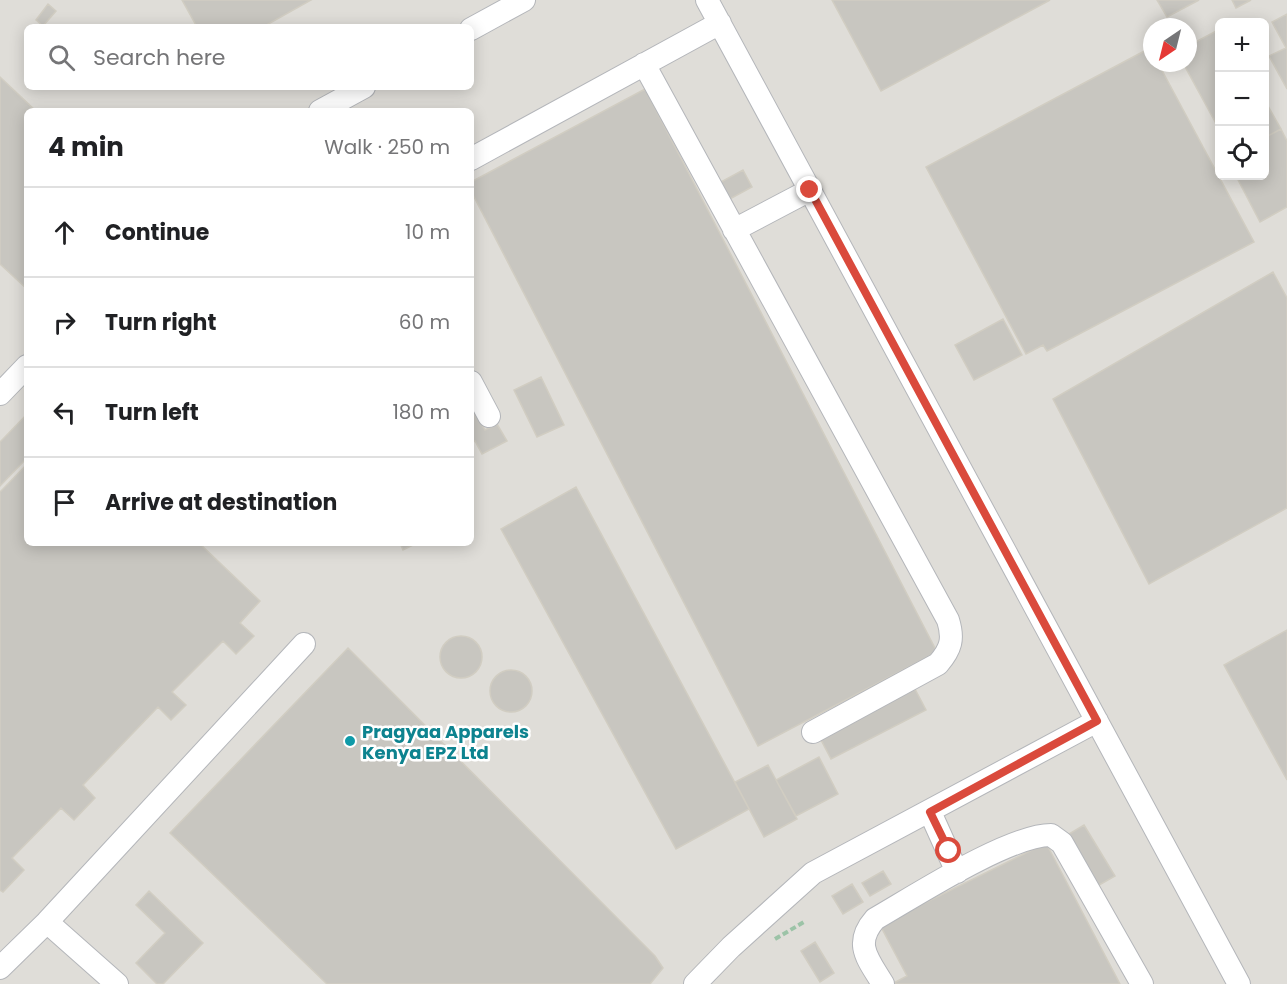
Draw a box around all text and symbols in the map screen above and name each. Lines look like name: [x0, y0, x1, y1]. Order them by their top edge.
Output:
north arrow: [1143, 18, 1197, 72]
map controls: [1215, 18, 1269, 180]
button: +: [1215, 18, 1269, 72]
search box: [24, 24, 474, 90]
icon: search: [45, 41, 78, 74]
text: Search here: [93, 42, 226, 73]
button: −: [1215, 72, 1269, 126]
button: locate: [1215, 126, 1269, 180]
text: 4 min: [48, 129, 124, 165]
text: Walk · 250 m: [324, 133, 450, 161]
route end: [796, 176, 822, 202]
icon: ahead: [48, 216, 81, 249]
text: Continue: [105, 217, 209, 248]
text: 10 m: [405, 218, 450, 246]
icon: right: [48, 306, 81, 339]
text: Turn right: [105, 307, 216, 338]
text: 60 m: [399, 308, 450, 336]
icon: left: [48, 396, 81, 429]
text: Turn left: [105, 397, 199, 428]
text: 180 m: [392, 398, 450, 426]
icon: arrive: [48, 486, 81, 519]
text: Arrive at destination: [105, 487, 337, 518]
place label: Pragyaa Apparels Kenya EPZ Ltd: [362, 719, 529, 765]
marker: Pragyaa Apparels Kenya EPZ Ltd: [343, 734, 357, 748]
route start: [935, 837, 961, 863]

